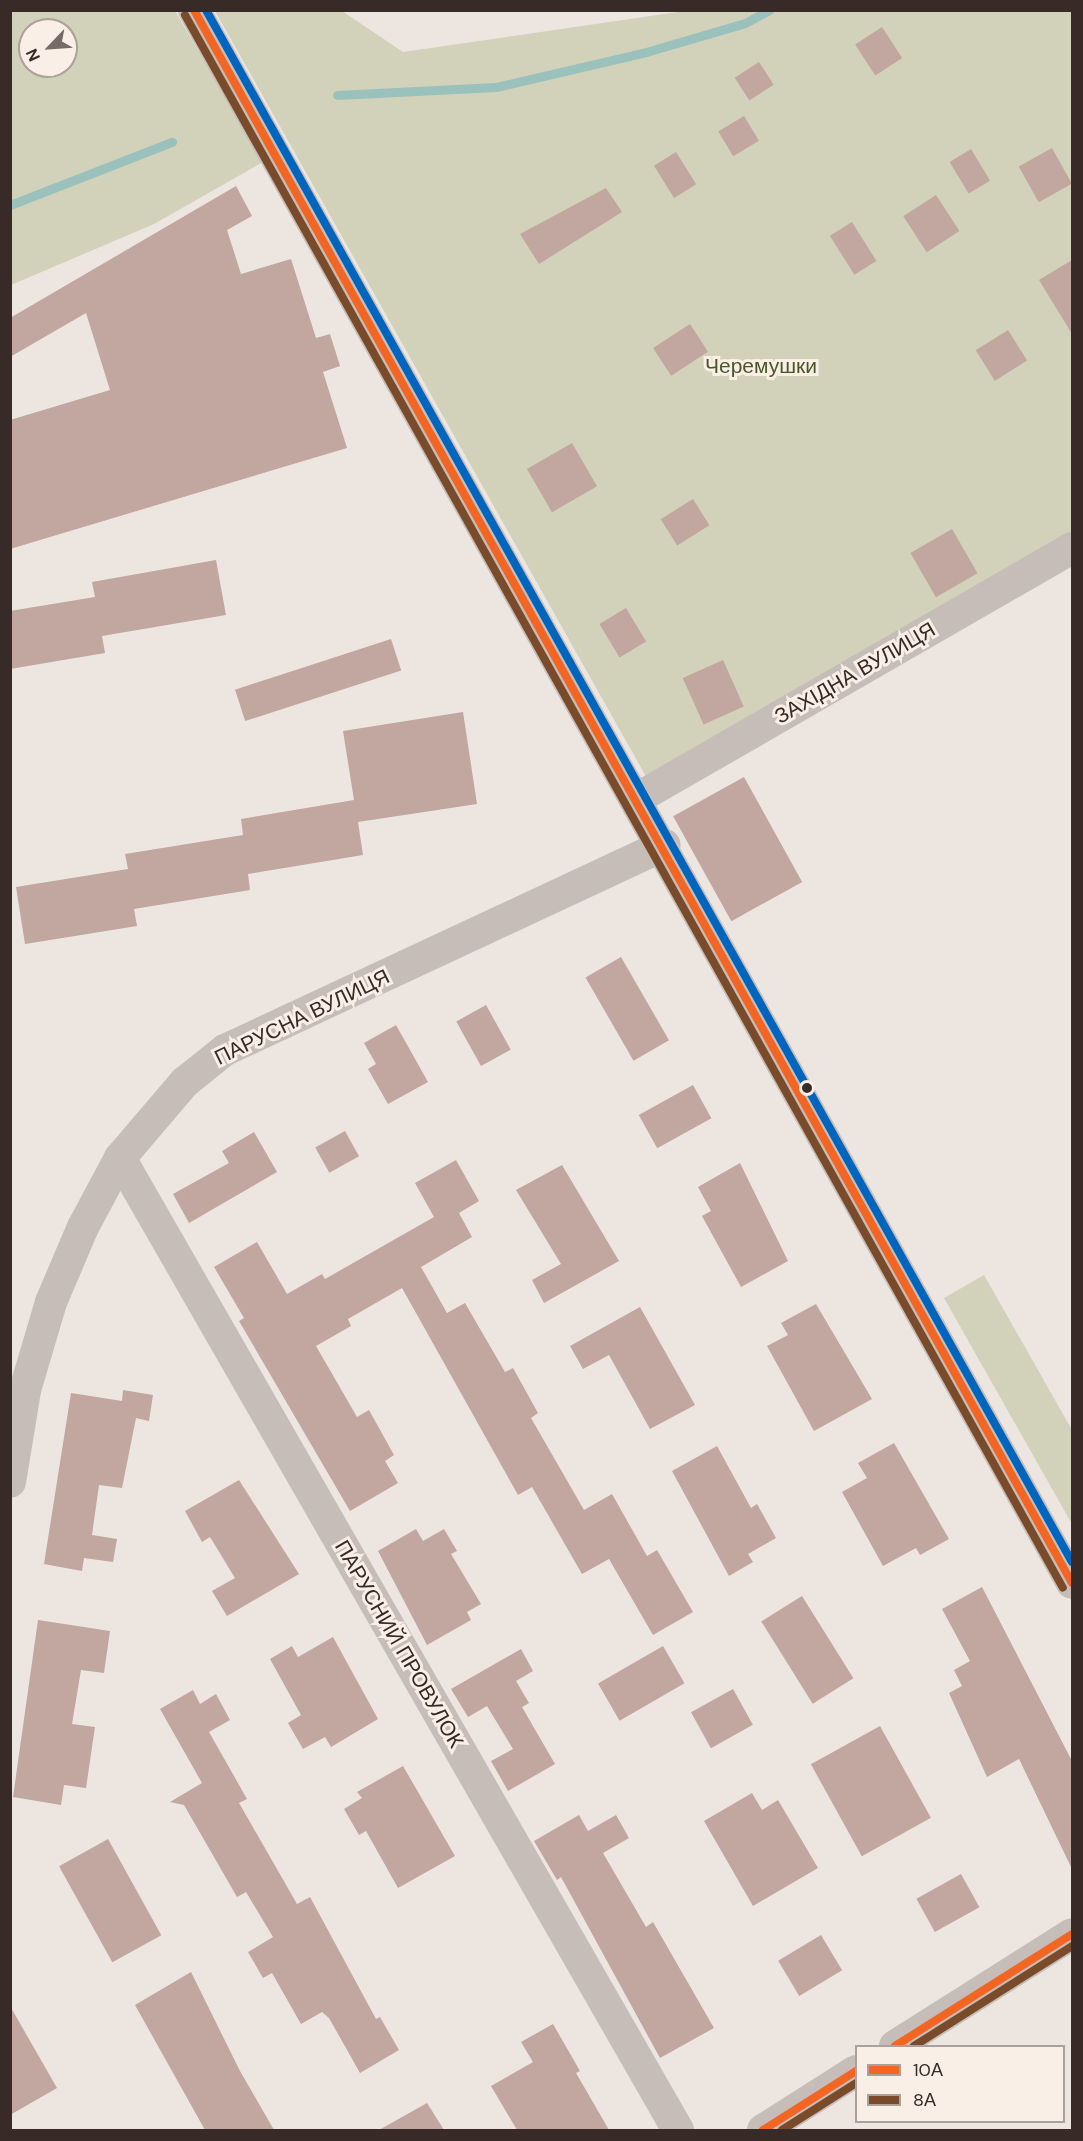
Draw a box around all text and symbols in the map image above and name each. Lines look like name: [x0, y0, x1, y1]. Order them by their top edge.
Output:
north arrow: [18, 18, 78, 78]
text: N: [21, 45, 45, 65]
park label: Черемушки: [705, 353, 817, 379]
street label: ЗАХІДНА ВУЛИЦЯ: [770, 617, 940, 729]
street label: ПАРУСНА ВУЛИЦЯ: [210, 964, 394, 1070]
unlabelled marker: [801, 1082, 813, 1094]
street label: ПАРУСНИЙ ПРОВУЛОК: [329, 1536, 469, 1752]
legend: [855, 2045, 1065, 2123]
text: 10А: [913, 2058, 943, 2082]
text: 8А: [913, 2088, 936, 2112]

